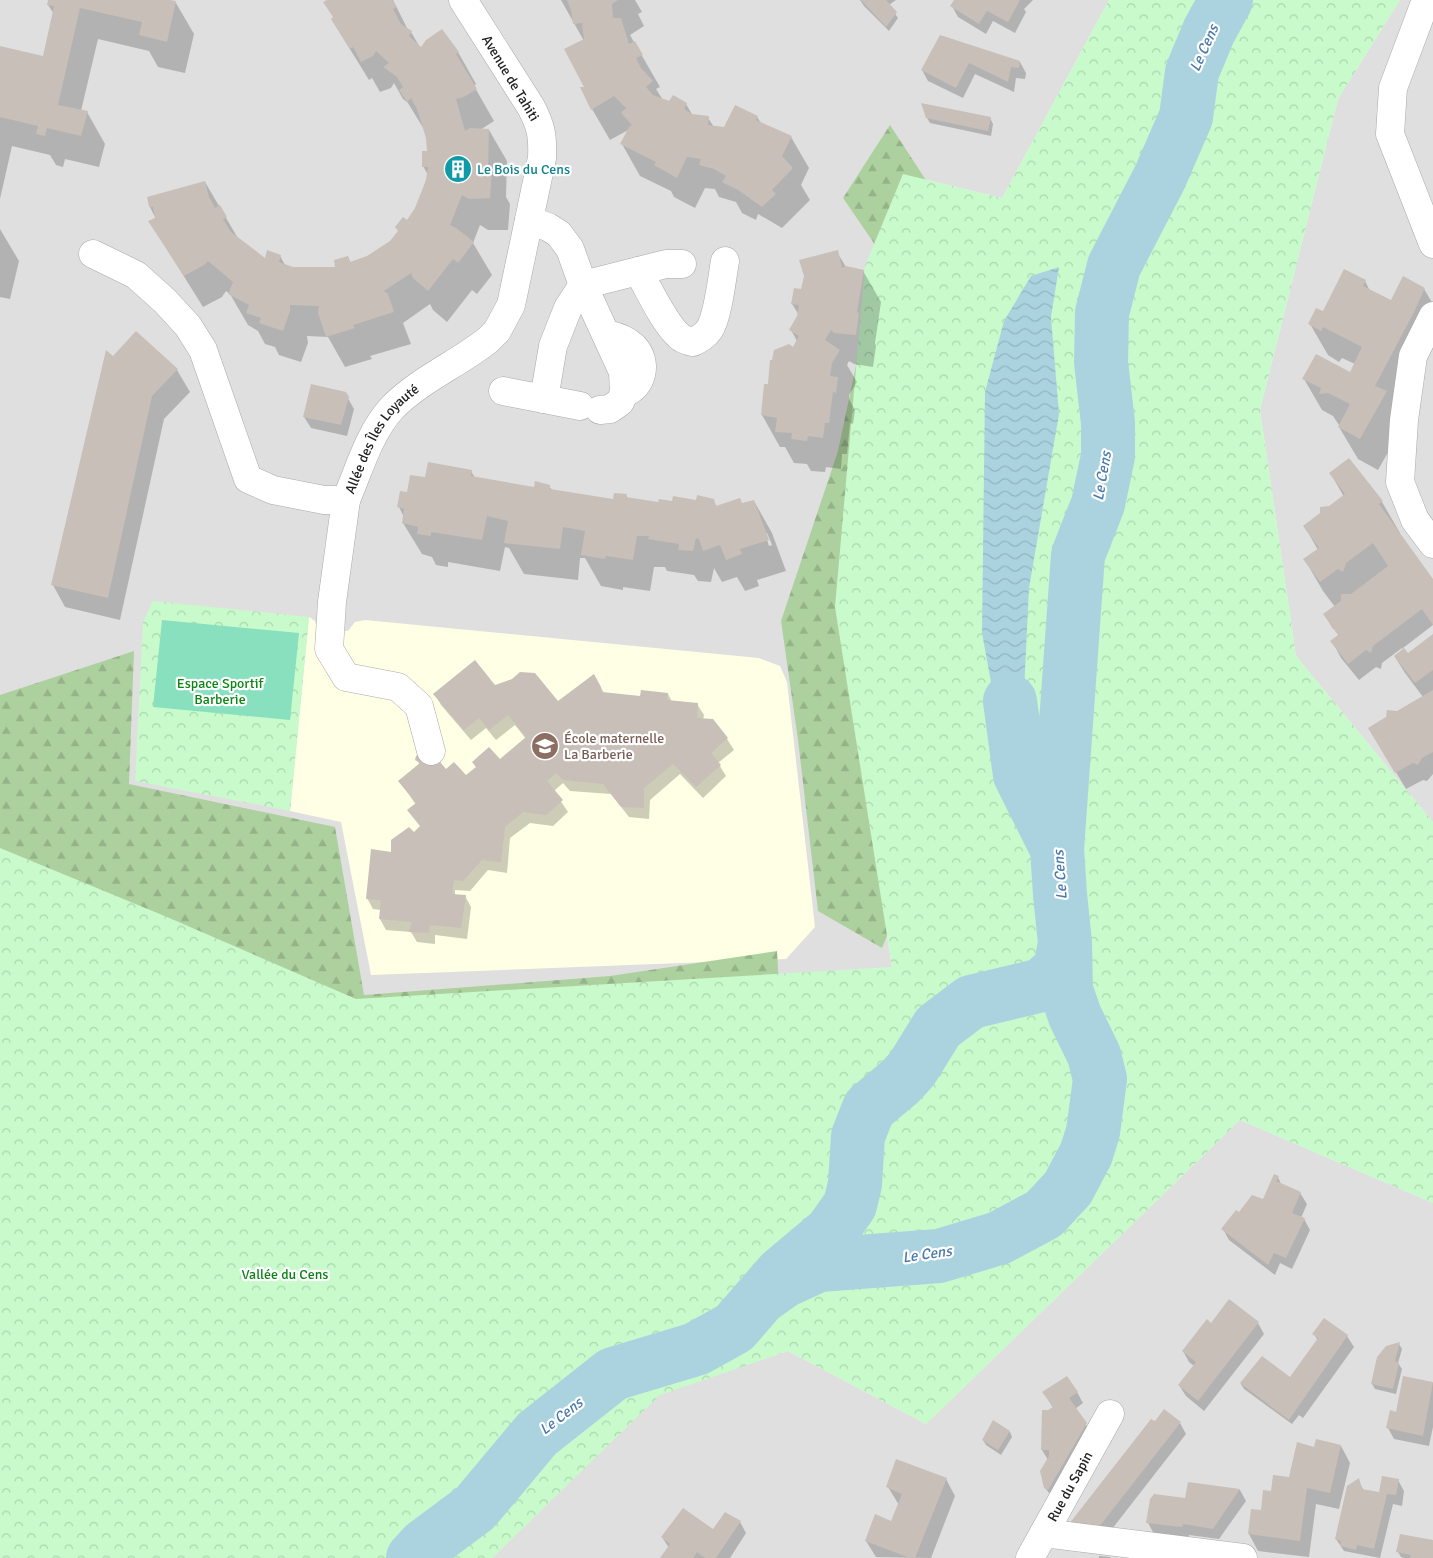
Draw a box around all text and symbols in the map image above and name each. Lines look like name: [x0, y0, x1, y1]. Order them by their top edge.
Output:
water label: Le Cens: [1186, 20, 1223, 74]
street label: Avenue de Tahiti: [478, 32, 543, 124]
building icon: Le Bois du Cens: [443, 154, 473, 184]
place label: Le Bois du Cens: [477, 161, 570, 178]
street label: Allée des Îles Loyauté: [342, 380, 422, 496]
water label: Le Cens: [1089, 449, 1115, 502]
park label: Espace Sportif Barberie: [177, 675, 265, 708]
place label: École maternelle La Barberie: [564, 730, 664, 763]
school or university icon: École maternelle La Barberie: [530, 731, 560, 761]
water label: Le Cens: [1049, 848, 1071, 900]
water label: Le Cens: [901, 1241, 954, 1266]
park label: Vallée du Cens: [242, 1266, 328, 1283]
water label: Le Cens: [536, 1393, 587, 1438]
street label: Rue du Sapin: [1044, 1448, 1097, 1525]

